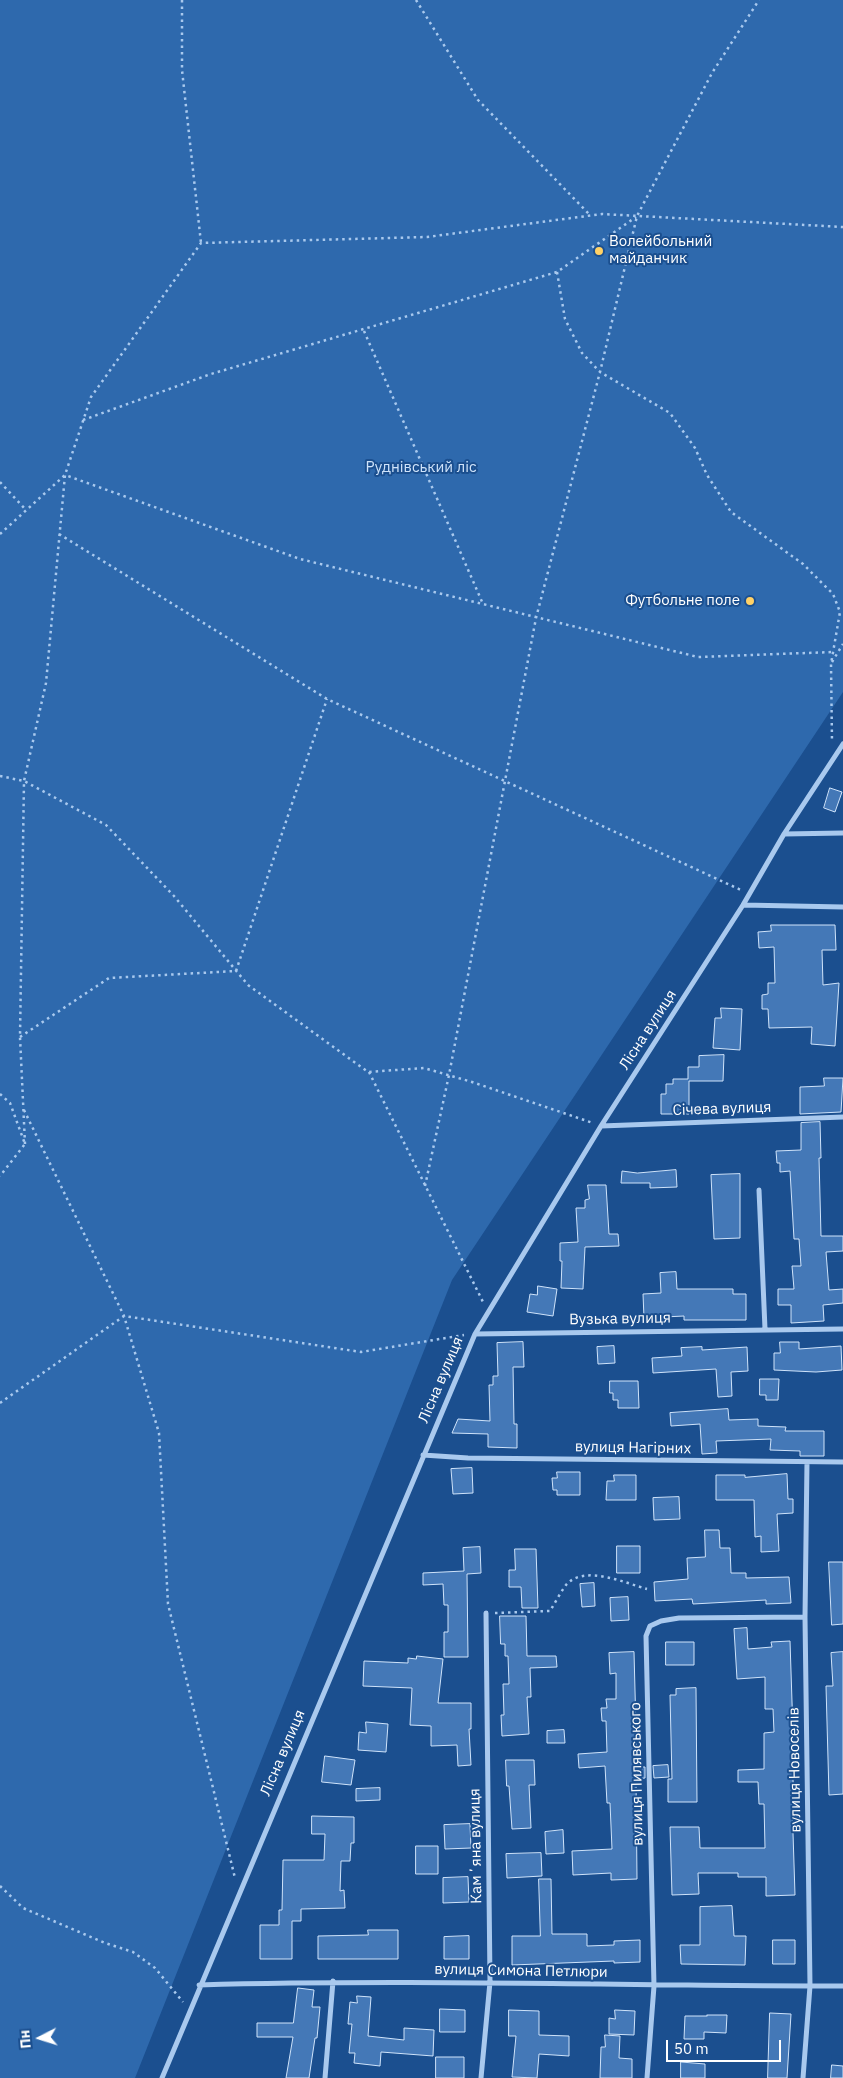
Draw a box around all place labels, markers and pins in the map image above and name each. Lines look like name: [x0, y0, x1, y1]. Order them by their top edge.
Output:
place label: Волейбольний майданчик: [609, 233, 712, 268]
marker: Волейбольний майданчик: [593, 245, 605, 257]
place label: Футбольне поле: [625, 592, 740, 610]
marker: Футбольне поле: [744, 595, 756, 607]

